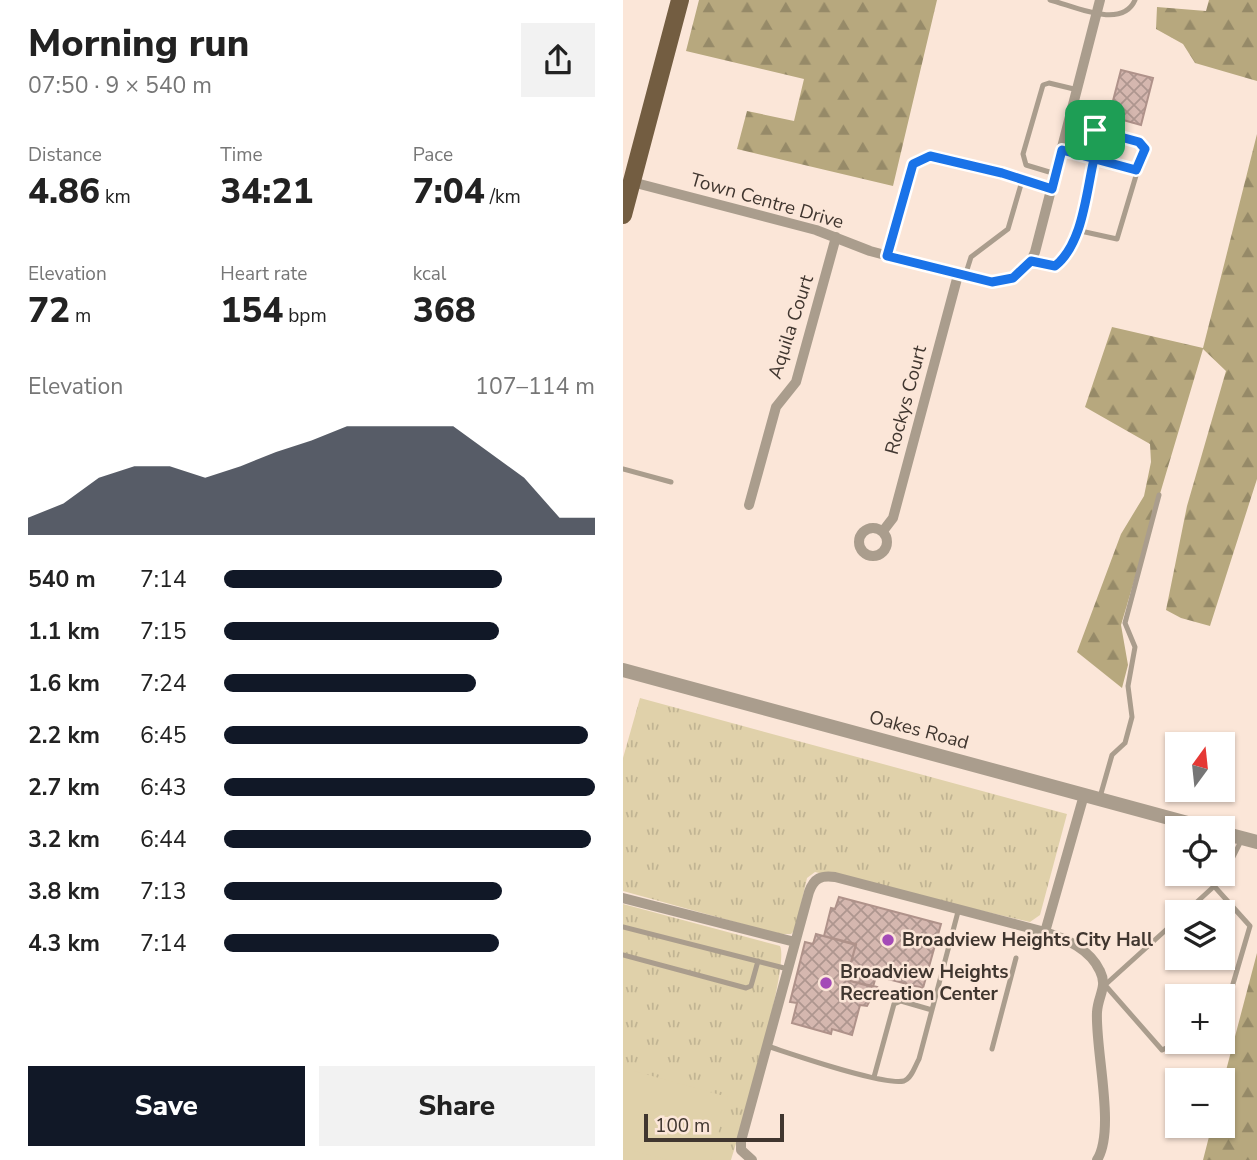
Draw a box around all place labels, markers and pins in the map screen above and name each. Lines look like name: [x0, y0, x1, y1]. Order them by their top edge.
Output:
pin: [1065, 100, 1125, 160]
place label: Broadview Heights City Hall: [902, 927, 1153, 953]
marker: Broadview Heights City Hall: [880, 932, 896, 948]
place label: Broadview Heights Recreation Center: [840, 959, 1008, 1007]
marker: Broadview Heights Recreation Center: [818, 975, 834, 991]

